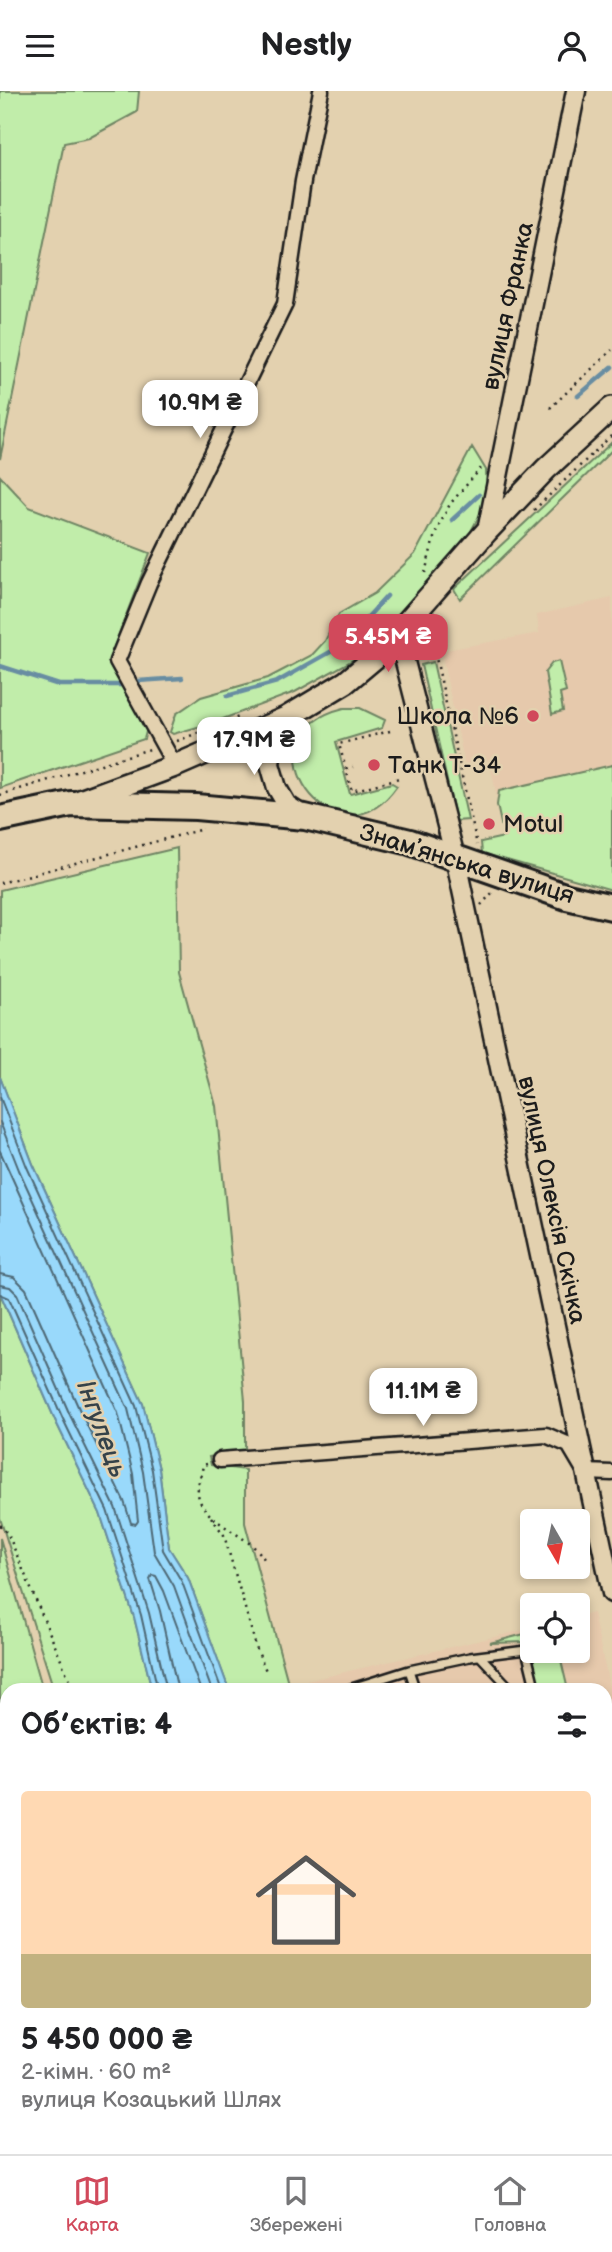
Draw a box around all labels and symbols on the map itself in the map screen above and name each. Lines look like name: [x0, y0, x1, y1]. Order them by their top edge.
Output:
street label: вулиця Франка: [476, 219, 540, 393]
pin: 10.9M ₴: [135, 381, 265, 440]
pin: 5.45M ₴: [323, 615, 453, 674]
place label: Школа №6: [396, 702, 519, 731]
marker: Школа №6: [525, 708, 541, 724]
pin: 17.9M ₴: [189, 717, 319, 777]
place label: Танк Т-34: [388, 751, 501, 780]
marker: Танк Т-34: [366, 757, 382, 773]
place label: Motul: [503, 810, 563, 839]
marker: Motul: [481, 816, 497, 832]
street label: Знамʼянська вулиця: [356, 818, 578, 910]
street label: вулиця Олексія Скічка: [512, 1073, 592, 1327]
pin: 11.1M ₴: [358, 1369, 488, 1428]
water label: Інгулець: [69, 1376, 133, 1482]
north arrow: [520, 1509, 590, 1579]

